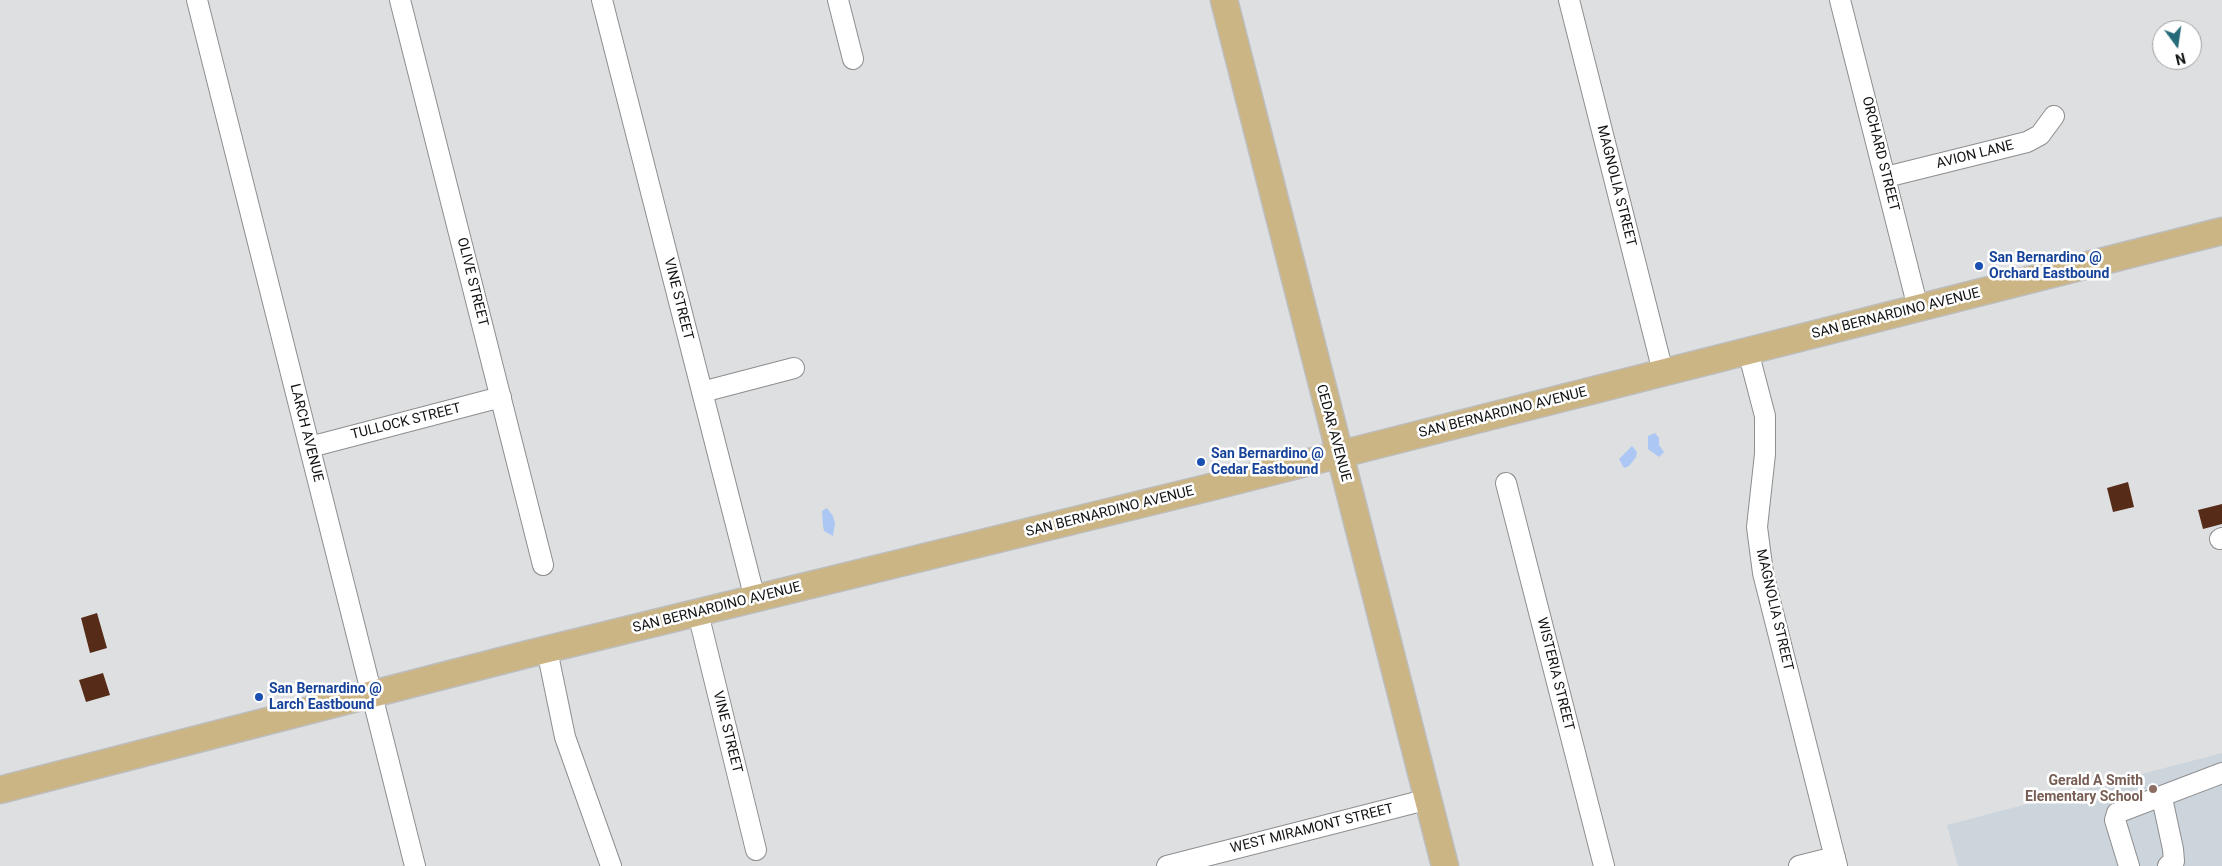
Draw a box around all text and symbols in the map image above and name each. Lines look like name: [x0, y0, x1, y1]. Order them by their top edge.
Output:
north arrow: [2152, 20, 2202, 70]
text: N: [2174, 50, 2187, 68]
street label: ORCHARD STREET: [1858, 95, 1902, 213]
street label: MAGNOLIA STREET: [1593, 124, 1639, 248]
street label: AVION LANE: [1935, 137, 2015, 173]
street label: OLIVE STREET: [453, 236, 491, 328]
place label: San Bernardino @ Orchard Eastbound: [1989, 250, 2109, 282]
street label: VINE STREET: [660, 256, 696, 342]
marker: San Bernardino @ Orchard Eastbound: [1973, 260, 1985, 272]
street label: SAN BERNARDINO AVENUE: [1810, 285, 1982, 343]
street label: LARCH AVENUE: [286, 382, 326, 484]
street label: CEDAR AVENUE: [1312, 383, 1354, 483]
street label: SAN BERNARDINO AVENUE: [1417, 384, 1589, 442]
street label: TULLOCK STREET: [349, 400, 463, 444]
place label: San Bernardino @ Cedar Eastbound: [1211, 446, 1324, 478]
marker: San Bernardino @ Cedar Eastbound: [1195, 456, 1207, 468]
street label: SAN BERNARDINO AVENUE: [1024, 483, 1196, 541]
street label: MAGNOLIA STREET: [1752, 548, 1796, 672]
street label: SAN BERNARDINO AVENUE: [631, 579, 803, 637]
street label: WISTERIA STREET: [1533, 616, 1577, 732]
place label: San Bernardino @ Larch Eastbound: [269, 681, 382, 714]
street label: VINE STREET: [709, 689, 745, 775]
marker: San Bernardino @ Larch Eastbound: [253, 691, 265, 703]
place label: Gerald A Smith Elementary School: [2025, 773, 2143, 806]
marker: Gerald A Smith Elementary School: [2147, 783, 2159, 795]
street label: WEST MIRAMONT STREET: [1229, 801, 1395, 857]

